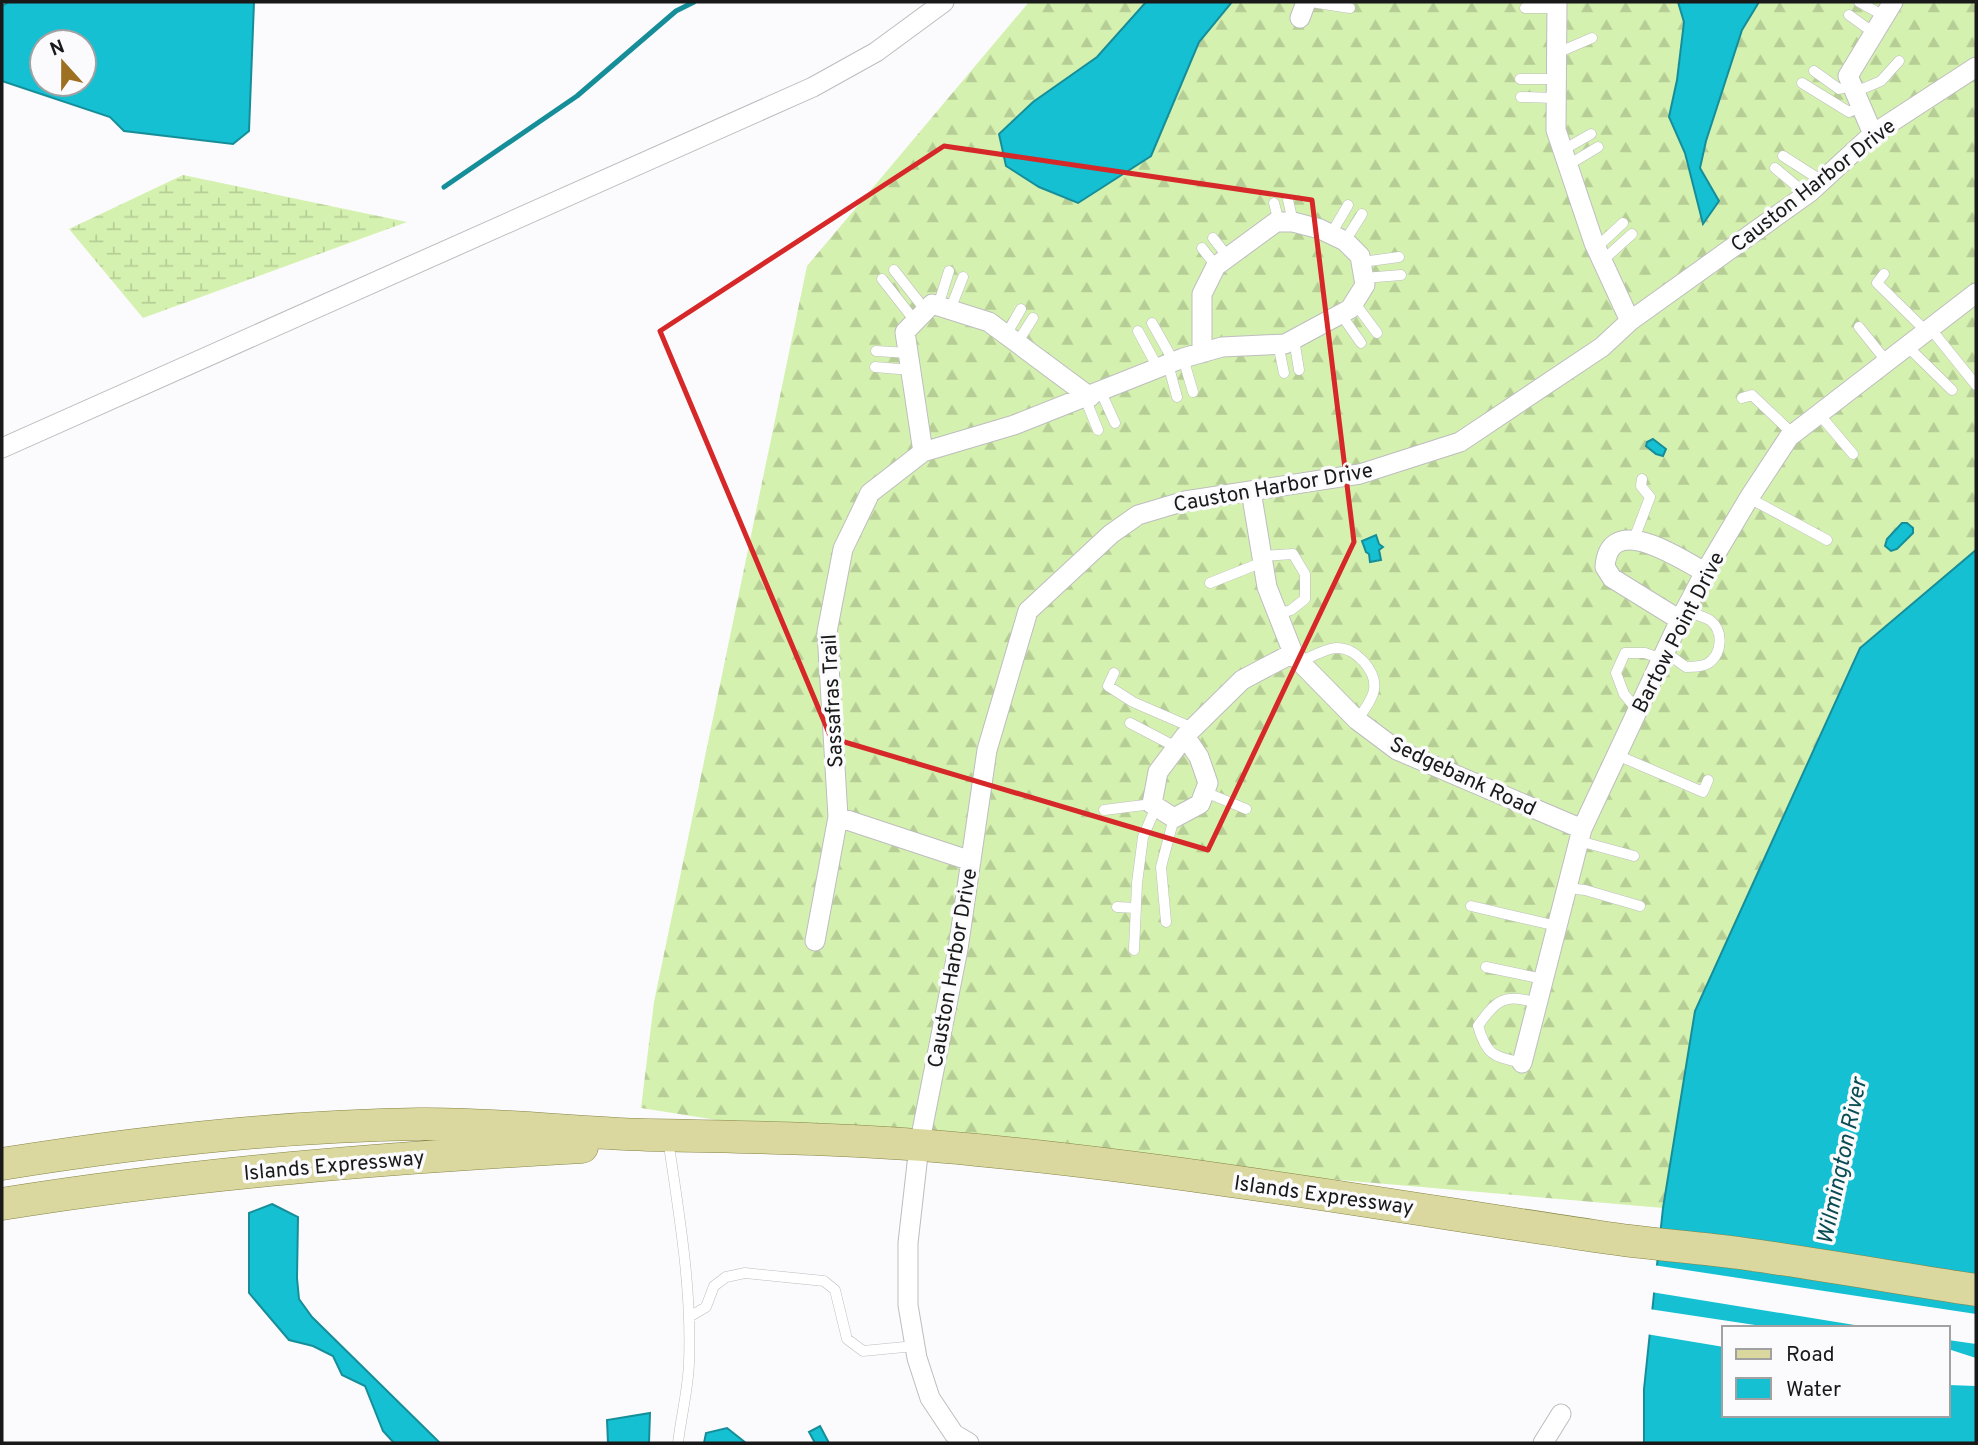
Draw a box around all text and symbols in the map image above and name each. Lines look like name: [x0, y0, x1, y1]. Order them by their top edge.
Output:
north arrow: [28, 28, 98, 98]
text: N: [47, 35, 68, 63]
street label: Causton Harbor Drive: [1726, 113, 1902, 259]
street label: Causton Harbor Drive: [1171, 458, 1375, 519]
street label: Bartow Point Drive: [1627, 548, 1732, 718]
street label: Sassafras Trail: [817, 633, 850, 769]
street label: Sedgebank Road: [1385, 732, 1540, 823]
street label: Causton Harbor Drive: [923, 866, 984, 1070]
water label: Wilmington River: [1812, 1074, 1876, 1247]
street label: Islands Expressway: [243, 1145, 426, 1188]
street label: Islands Expressway: [1232, 1170, 1415, 1222]
legend: [1722, 1326, 1950, 1417]
text: Road: [1786, 1342, 1835, 1369]
text: Water: [1786, 1377, 1841, 1404]

